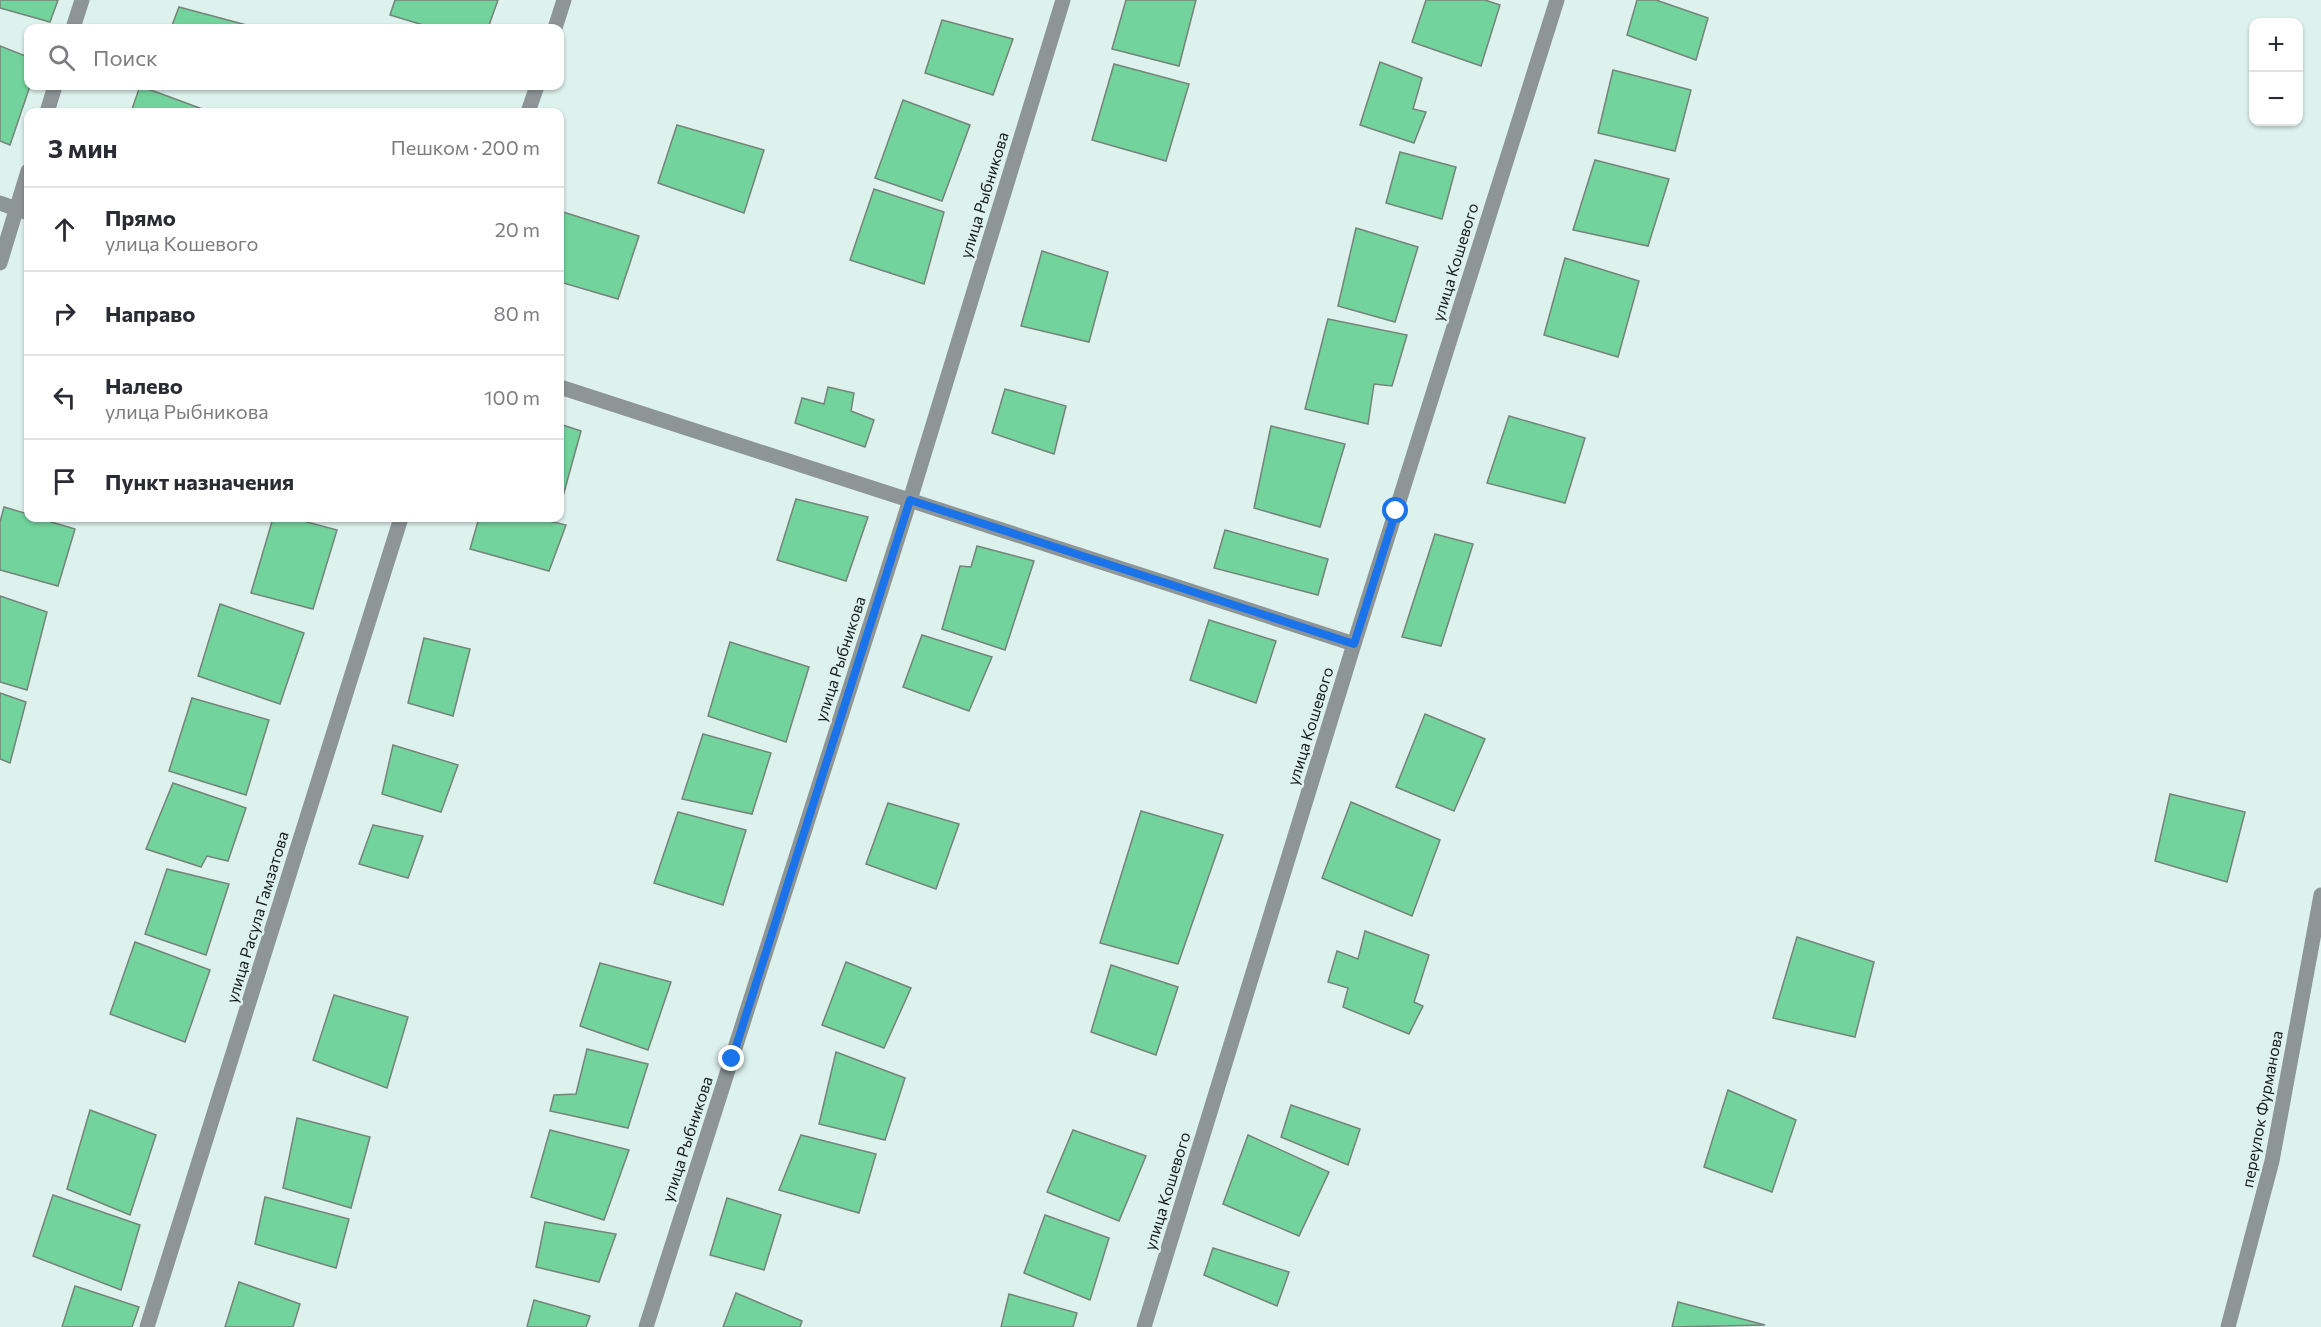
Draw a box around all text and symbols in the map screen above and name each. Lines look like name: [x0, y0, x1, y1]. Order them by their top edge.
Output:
map controls: [2249, 18, 2303, 126]
button: +: [2249, 18, 2303, 72]
search box: [24, 24, 564, 90]
icon: search: [45, 41, 78, 74]
text: Поиск: [93, 44, 158, 71]
button: −: [2249, 72, 2303, 126]
street label: улица Рыбникова: [955, 129, 1012, 260]
text: 3 мин: [48, 132, 118, 163]
text: Пешком · 200 m: [391, 135, 540, 159]
street label: улица Кошевого: [1427, 200, 1482, 323]
text: Прямо: [105, 204, 176, 231]
icon: ahead: [48, 213, 81, 246]
text: 20 m: [495, 217, 540, 241]
text: улица Кошевого: [105, 231, 259, 255]
icon: right: [48, 297, 81, 330]
text: Направо: [105, 300, 195, 327]
text: 80 m: [494, 301, 540, 325]
text: Налево: [105, 372, 183, 399]
icon: left: [48, 381, 81, 414]
text: 100 m: [484, 385, 540, 409]
text: улица Рыбникова: [105, 399, 269, 423]
icon: arrive: [48, 465, 81, 498]
text: Пункт назначения: [105, 468, 294, 495]
route start: [1382, 497, 1408, 523]
street label: улица Рыбникова: [810, 594, 869, 724]
street label: улица Кошевого: [1282, 664, 1337, 787]
street label: улица Расула Гамзатова: [221, 829, 292, 1005]
street label: переулок Фурманова: [2237, 1029, 2286, 1189]
route end: [718, 1045, 744, 1071]
street label: улица Рыбникова: [657, 1074, 716, 1204]
street label: улица Кошевого: [1139, 1129, 1194, 1252]

